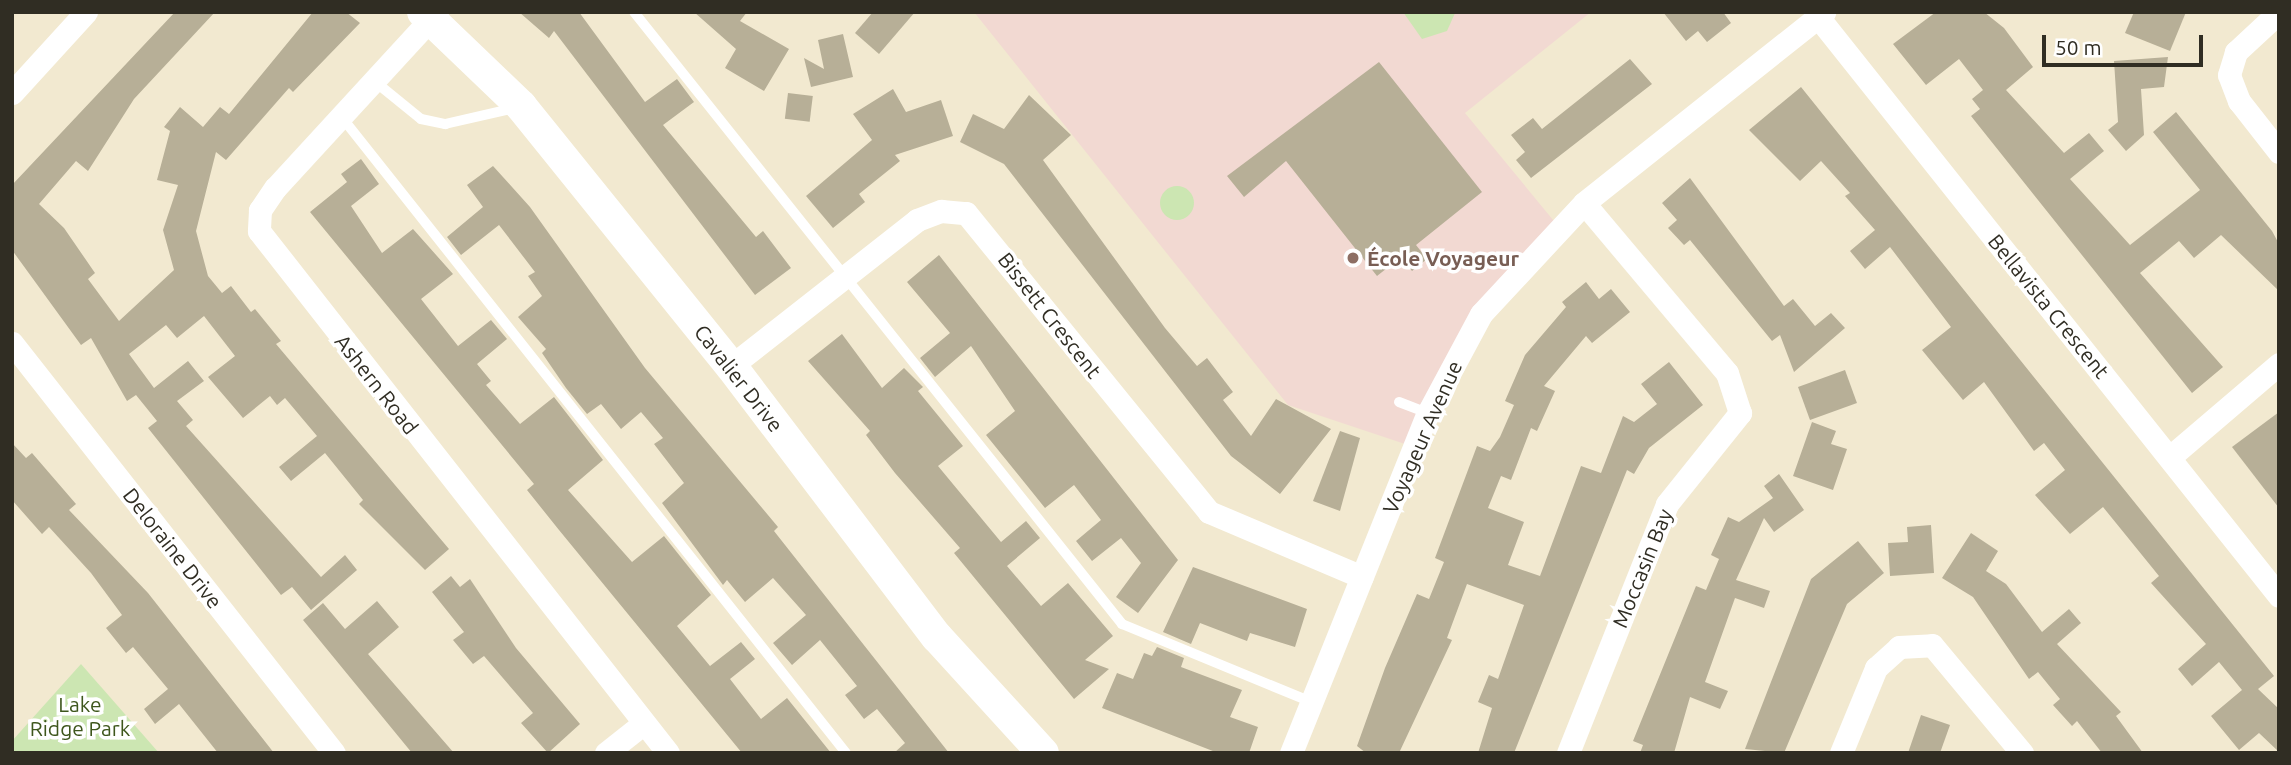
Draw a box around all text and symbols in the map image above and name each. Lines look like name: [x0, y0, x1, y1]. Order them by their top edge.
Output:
scale bar: [2046, 21, 2207, 65]
text: 50 m: [2055, 35, 2102, 59]
street label: Bellavista Crescent: [1983, 229, 2115, 383]
place label: École Voyageur: [1367, 245, 1519, 271]
street label: Bissett Crescent: [993, 247, 1107, 383]
marker: École Voyageur: [1345, 250, 1361, 266]
street label: Cavalier Drive: [689, 319, 789, 437]
street label: Ashern Road: [330, 329, 424, 439]
street label: Voyageur Avenue: [1377, 357, 1467, 517]
street label: Deloraine Drive: [118, 483, 228, 613]
street label: Moccasin Bay: [1607, 505, 1677, 631]
park label: Lake Ridge Park: [30, 691, 130, 741]

